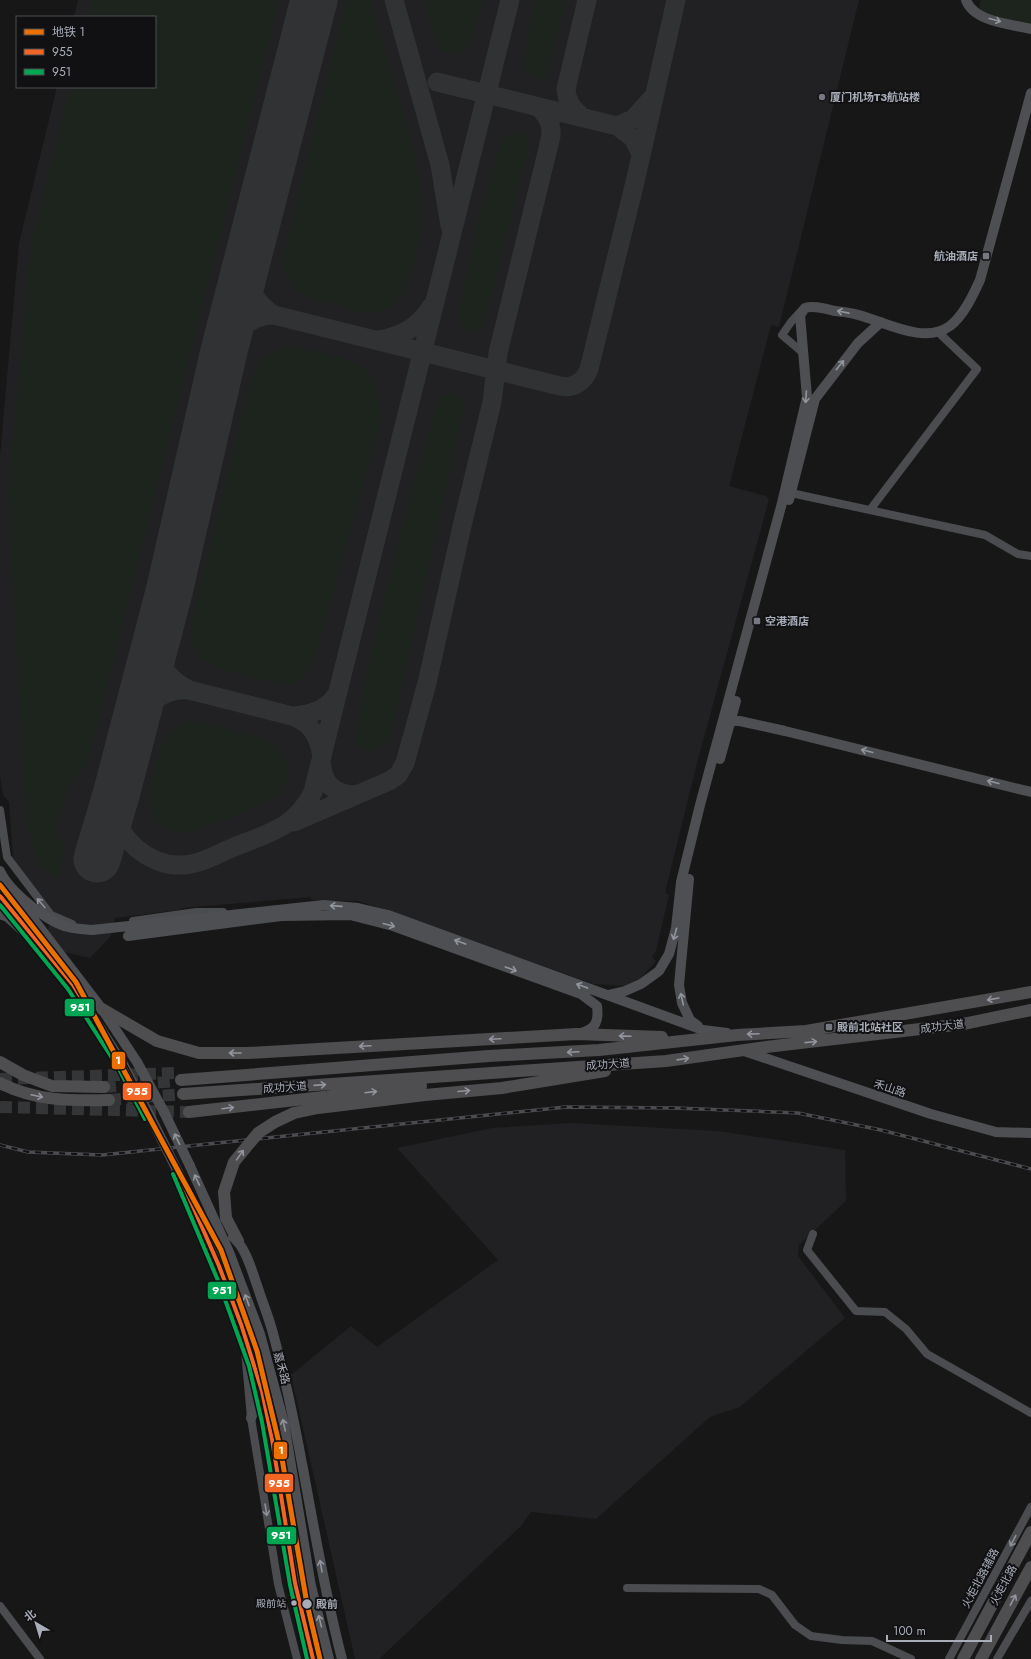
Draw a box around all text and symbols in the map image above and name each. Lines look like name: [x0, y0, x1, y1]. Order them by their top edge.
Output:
legend: [16, 16, 156, 88]
one-way arrow: [988, 17, 1001, 24]
text: 地铁 1: [52, 23, 85, 41]
text: 955: [52, 43, 73, 61]
text: 951: [52, 63, 71, 81]
place label: 厦门机场T3航站楼: [830, 89, 920, 105]
marker: 厦门机场T3航站楼: [817, 92, 827, 102]
place label: 航油酒店: [934, 248, 978, 264]
marker: 航油酒店: [981, 251, 991, 261]
one-way arrow: [837, 308, 850, 316]
one-way arrow: [836, 360, 844, 371]
one-way arrow: [802, 390, 809, 403]
place label: 空港酒店: [765, 613, 809, 629]
marker: 空港酒店: [752, 616, 762, 626]
one-way arrow: [861, 747, 874, 754]
one-way arrow: [987, 778, 1000, 785]
one-way arrow: [37, 898, 46, 909]
one-way arrow: [330, 903, 343, 910]
one-way arrow: [382, 922, 395, 929]
one-way arrow: [670, 928, 678, 941]
one-way arrow: [455, 937, 467, 945]
one-way arrow: [504, 965, 516, 973]
one-way arrow: [577, 982, 589, 990]
one-way arrow: [677, 993, 685, 1006]
one-way arrow: [987, 995, 1000, 1003]
line badge: 951: [64, 998, 95, 1017]
text: 951: [70, 999, 90, 1015]
street label: 成功大道: [919, 1015, 965, 1037]
place label: 殿前北站社区: [837, 1019, 903, 1035]
marker: 殿前北站社区: [824, 1022, 834, 1032]
one-way arrow: [747, 1031, 760, 1038]
one-way arrow: [619, 1032, 632, 1040]
one-way arrow: [489, 1036, 502, 1043]
one-way arrow: [804, 1038, 817, 1045]
one-way arrow: [359, 1043, 372, 1050]
one-way arrow: [567, 1048, 580, 1055]
one-way arrow: [229, 1049, 242, 1057]
line badge: 1: [111, 1051, 126, 1070]
text: 1: [115, 1052, 121, 1068]
street label: 成功大道: [585, 1054, 631, 1074]
one-way arrow: [676, 1055, 689, 1063]
street label: 禾山路: [872, 1075, 908, 1101]
street label: 成功大道: [262, 1077, 308, 1097]
line badge: 955: [122, 1082, 152, 1101]
one-way arrow: [313, 1082, 326, 1089]
text: 955: [126, 1083, 148, 1099]
one-way arrow: [364, 1088, 377, 1095]
one-way arrow: [457, 1088, 470, 1095]
one-way arrow: [30, 1093, 43, 1101]
one-way arrow: [221, 1104, 234, 1112]
one-way arrow: [173, 1133, 180, 1145]
one-way arrow: [236, 1150, 244, 1161]
one-way arrow: [192, 1175, 200, 1187]
line badge: 951: [207, 1281, 237, 1300]
text: 951: [212, 1282, 232, 1298]
one-way arrow: [243, 1294, 251, 1306]
street label: 嘉禾路: [270, 1350, 294, 1386]
one-way arrow: [280, 1418, 288, 1431]
line badge: 1: [273, 1441, 288, 1460]
text: 1: [278, 1442, 284, 1458]
line badge: 955: [264, 1473, 294, 1493]
text: 955: [268, 1475, 290, 1491]
one-way arrow: [262, 1503, 270, 1516]
line badge: 951: [266, 1526, 297, 1545]
text: 951: [271, 1527, 291, 1543]
one-way arrow: [1008, 1535, 1016, 1547]
street label: 火炬北路辅路: [957, 1545, 1003, 1611]
one-way arrow: [317, 1560, 325, 1573]
street label: 火炬北路: [986, 1562, 1020, 1608]
one-way arrow: [1010, 1594, 1017, 1606]
place label: 殿前站: [256, 1596, 286, 1611]
place label: 殿前: [316, 1596, 338, 1612]
marker: 殿前: [300, 1597, 314, 1611]
marker: 殿前站: [289, 1598, 299, 1608]
north arrow: [16, 1603, 56, 1643]
text: 北: [21, 1605, 39, 1625]
one-way arrow: [316, 1615, 323, 1628]
scale bar: [887, 1617, 991, 1643]
text: 100 m: [893, 1622, 926, 1640]

